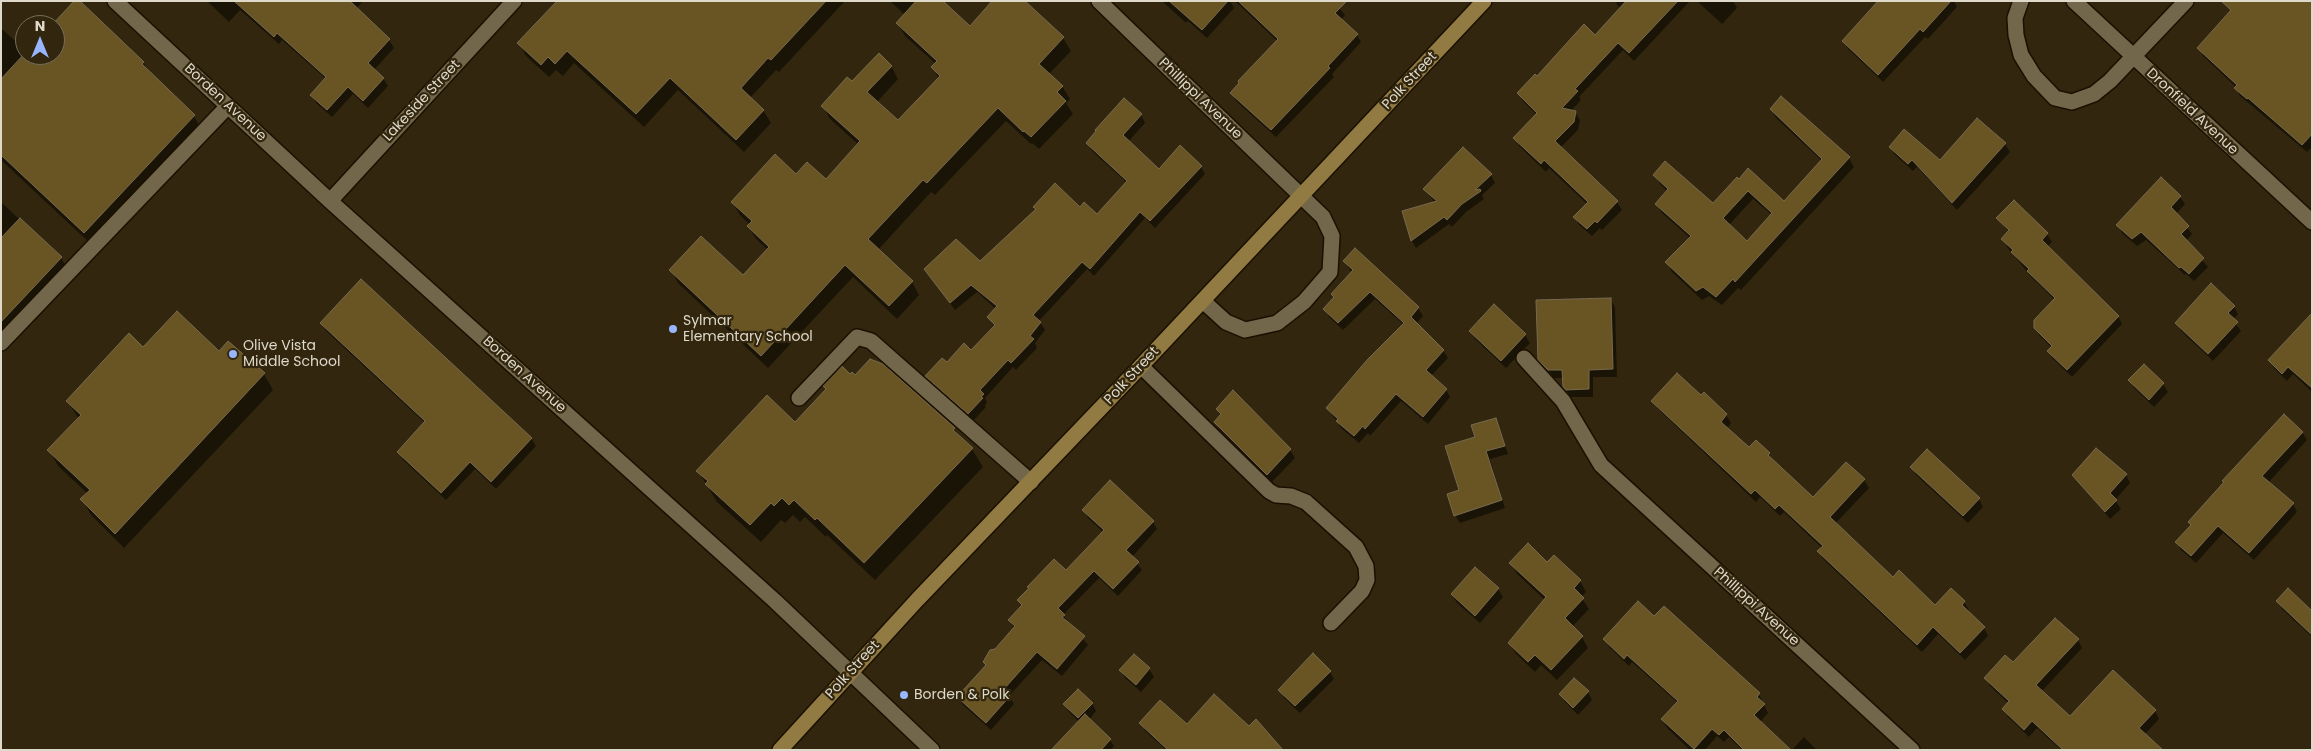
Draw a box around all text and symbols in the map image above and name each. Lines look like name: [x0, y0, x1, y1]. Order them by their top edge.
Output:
north arrow: [15, 15, 65, 65]
text: N: [35, 16, 45, 36]
street label: Polk Street: [1379, 49, 1441, 113]
street label: Phillippi Avenue: [1155, 55, 1245, 143]
street label: Lakeside Street: [380, 57, 464, 145]
street label: Borden Avenue: [180, 61, 270, 145]
street label: Dronfield Avenue: [2143, 65, 2241, 159]
place label: Sylmar Elementary School: [683, 313, 813, 346]
marker: Sylmar Elementary School: [667, 323, 679, 335]
street label: Borden Avenue: [479, 333, 569, 417]
place label: Olive Vista Middle School: [243, 338, 340, 371]
street label: Polk Street: [1101, 344, 1163, 408]
marker: Olive Vista Middle School: [227, 348, 239, 360]
street label: Phillippi Avenue: [1710, 564, 1802, 650]
street label: Polk Street: [823, 637, 883, 703]
place label: Borden & Polk: [914, 687, 1009, 703]
marker: Borden & Polk: [898, 689, 910, 701]

